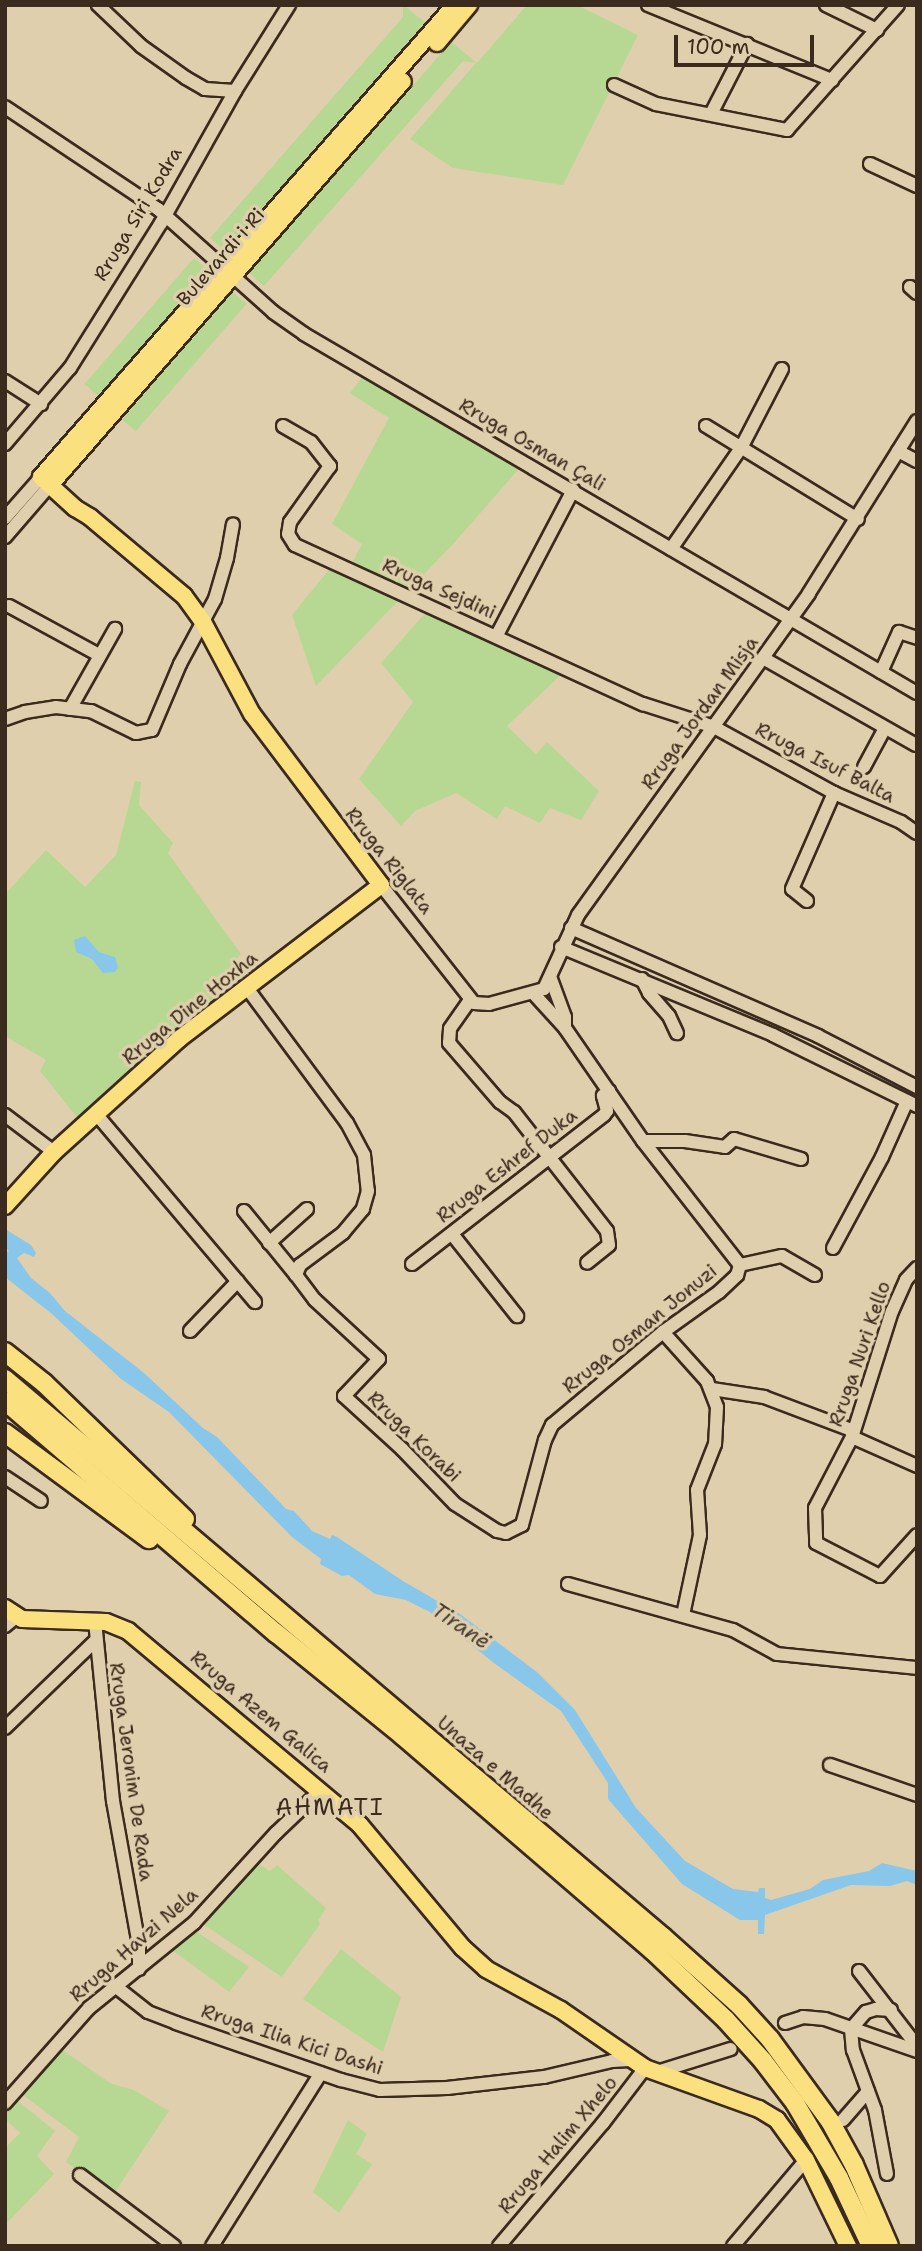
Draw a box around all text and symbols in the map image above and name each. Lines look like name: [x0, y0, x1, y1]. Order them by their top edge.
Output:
scale bar: [677, 21, 817, 65]
text: 100 m: [687, 33, 750, 61]
street label: Rruga Siri Kodra: [89, 143, 187, 285]
street label: Bulevardi i Ri: [172, 204, 270, 310]
street label: Rruga Osman Çali: [455, 394, 609, 496]
street label: Rruga Sejdini: [379, 554, 499, 624]
street label: Rruga Jordan Misja: [637, 632, 763, 794]
street label: Rruga Isuf Balta: [751, 718, 899, 808]
street label: Rruga Riglata: [340, 803, 438, 919]
street label: Rruga Dine Hoxha: [118, 947, 262, 1069]
street label: Rruga Eshref Duka: [432, 1104, 582, 1228]
street label: Rruga Osman Jonuzi: [558, 1260, 722, 1398]
street label: Rruga Nuri Kello: [824, 1278, 896, 1430]
street label: Rruga Korabi: [363, 1387, 465, 1487]
water label: Tiranë: [427, 1597, 495, 1655]
street label: Rruga Azem Galica: [186, 1646, 336, 1778]
street label: Rruga Jeronim De Rada: [104, 1661, 158, 1883]
street label: Unaza e Madhe: [432, 1711, 558, 1825]
district label: AHMATI: [276, 1793, 384, 1821]
street label: Rruga Havzi Nela: [65, 1883, 203, 2007]
street label: Rruga Ilia Kici Dashi: [198, 2000, 386, 2080]
street label: Rruga Halim Xhelo: [494, 2072, 622, 2218]

